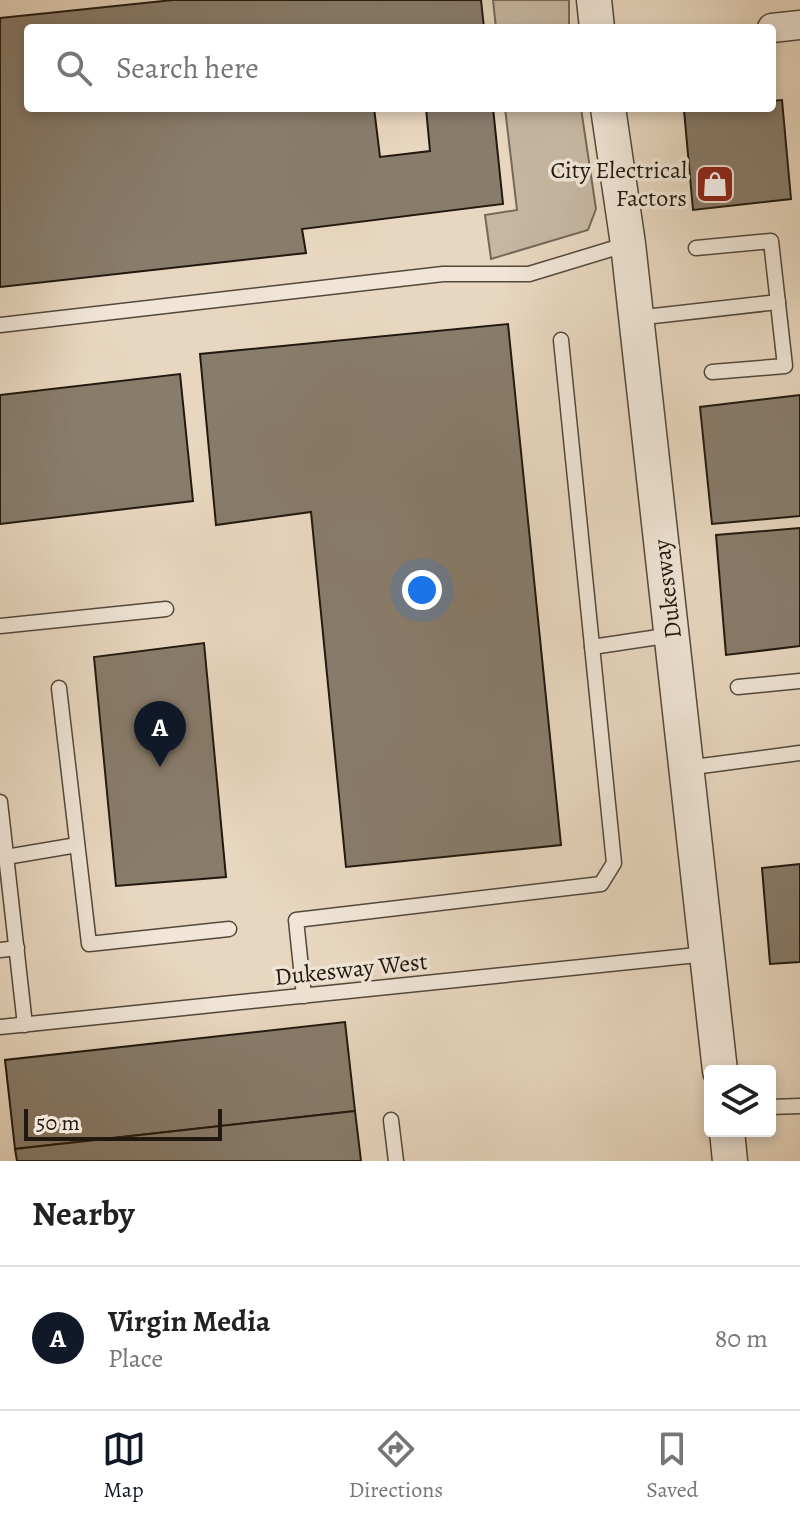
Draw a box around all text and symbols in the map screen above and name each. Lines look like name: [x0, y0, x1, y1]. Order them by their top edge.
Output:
search box: [24, 24, 776, 112]
icon: search: [52, 46, 96, 90]
text: Search here: [116, 48, 259, 88]
place label: City Electrical Factors: [550, 154, 687, 214]
shop icon: City Electrical Factors: [694, 163, 736, 205]
street label: Dukesway: [645, 537, 689, 640]
your location: [402, 570, 442, 610]
pin: A: [134, 701, 186, 767]
street label: Dukesway West: [273, 945, 429, 993]
map controls: [704, 1065, 776, 1137]
button: layers: [704, 1065, 776, 1137]
scale bar: [24, 1105, 222, 1141]
text: 50 m: [36, 1108, 80, 1138]
text: Nearby: [32, 1190, 135, 1237]
text: Virgin Media: [108, 1301, 270, 1341]
text: A: [50, 1321, 66, 1356]
text: 80 m: [715, 1321, 768, 1356]
text: Place: [108, 1341, 163, 1376]
tab: Map: [102, 1427, 146, 1505]
tab: Directions: [349, 1427, 443, 1505]
tab: Saved: [646, 1427, 698, 1505]

